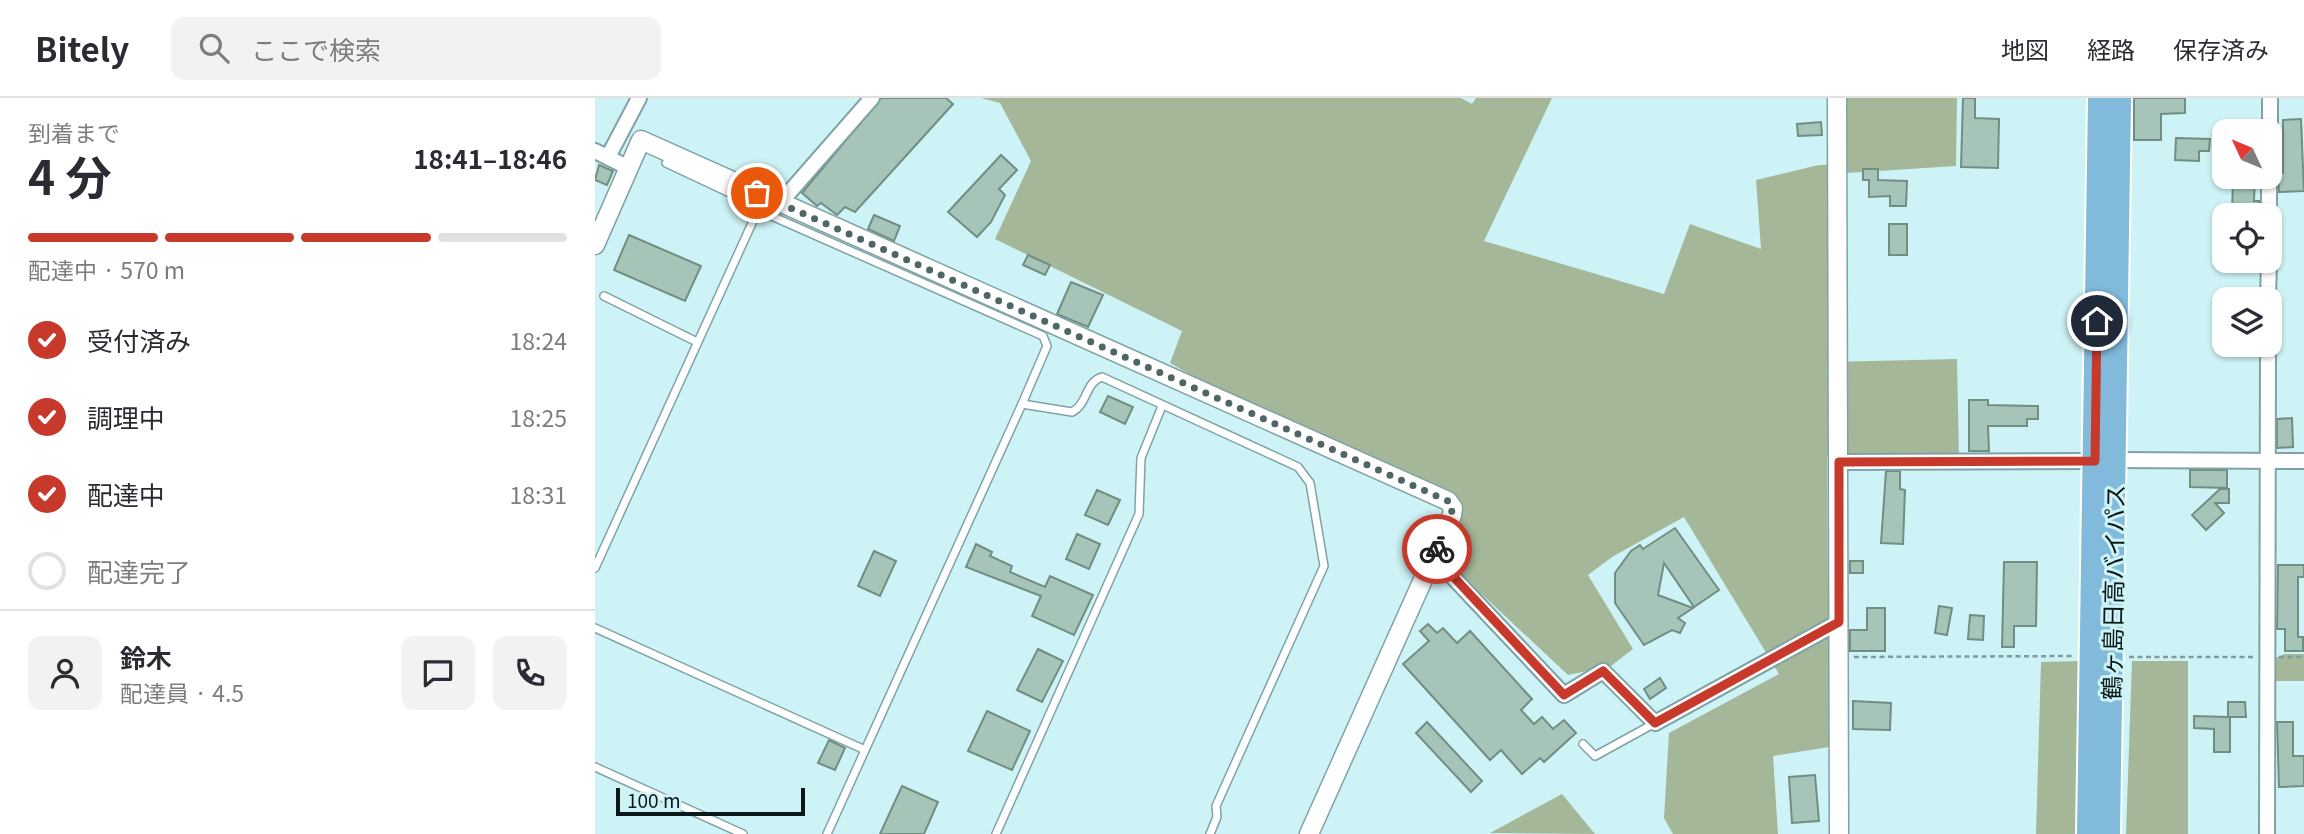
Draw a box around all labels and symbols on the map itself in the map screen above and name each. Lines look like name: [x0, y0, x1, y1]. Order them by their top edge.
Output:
north arrow: [2212, 119, 2282, 189]
pin: [727, 163, 787, 223]
pin: [2067, 291, 2127, 351]
street label: 鶴ヶ島日高バイパス: [2093, 484, 2131, 700]
courier: [1402, 514, 1472, 584]
scale bar: [616, 785, 805, 817]

